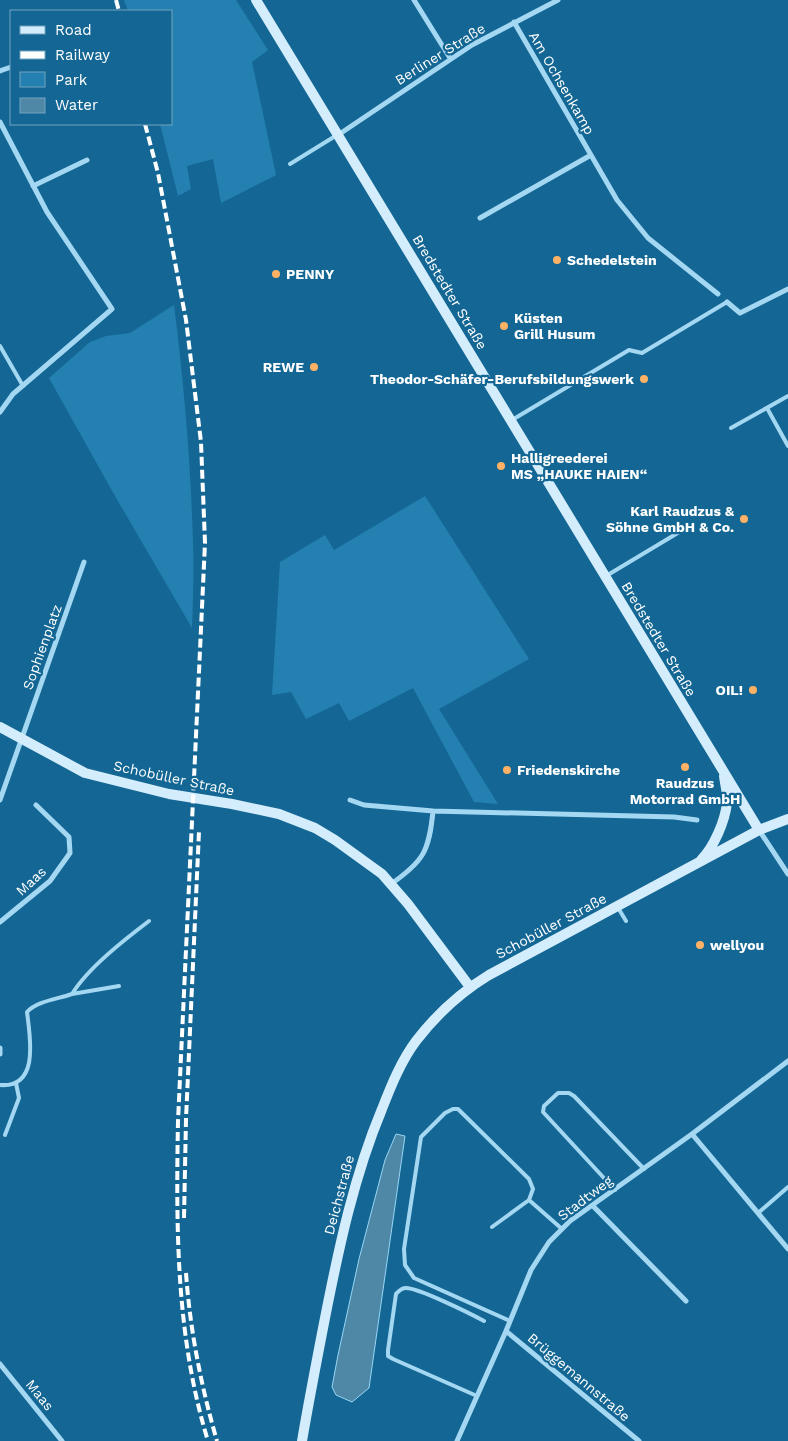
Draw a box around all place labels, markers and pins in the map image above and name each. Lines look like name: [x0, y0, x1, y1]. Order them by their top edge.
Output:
place label: Schedelstein: [567, 252, 657, 268]
marker: Schedelstein: [551, 254, 563, 266]
place label: PENNY: [286, 266, 335, 282]
marker: PENNY: [270, 268, 282, 280]
place label: Küsten Grill Husum: [514, 310, 596, 342]
marker: Küsten Grill Husum: [498, 320, 510, 332]
place label: REWE: [263, 359, 304, 375]
marker: REWE: [308, 361, 320, 373]
place label: Theodor-Schäfer-Berufsbildungswerk: [370, 371, 634, 387]
marker: Theodor-Schäfer-Berufsbildungswerk: [638, 373, 650, 385]
place label: Halligreederei MS „HAUKE HAIEN“: [511, 450, 647, 482]
marker: Halligreederei MS „HAUKE HAIEN“: [495, 460, 507, 472]
place label: Karl Raudzus & Söhne GmbH & Co.: [606, 503, 734, 535]
marker: Karl Raudzus & Söhne GmbH & Co.: [738, 513, 750, 525]
place label: OIL!: [716, 682, 743, 698]
marker: OIL!: [747, 684, 759, 696]
marker: Raudzus Motorrad GmbH: [679, 761, 691, 773]
place label: Friedenskirche: [517, 762, 620, 778]
marker: Friedenskirche: [501, 764, 513, 776]
place label: Raudzus Motorrad GmbH: [630, 775, 740, 807]
place label: wellyou: [710, 937, 764, 953]
marker: wellyou: [694, 939, 706, 951]

